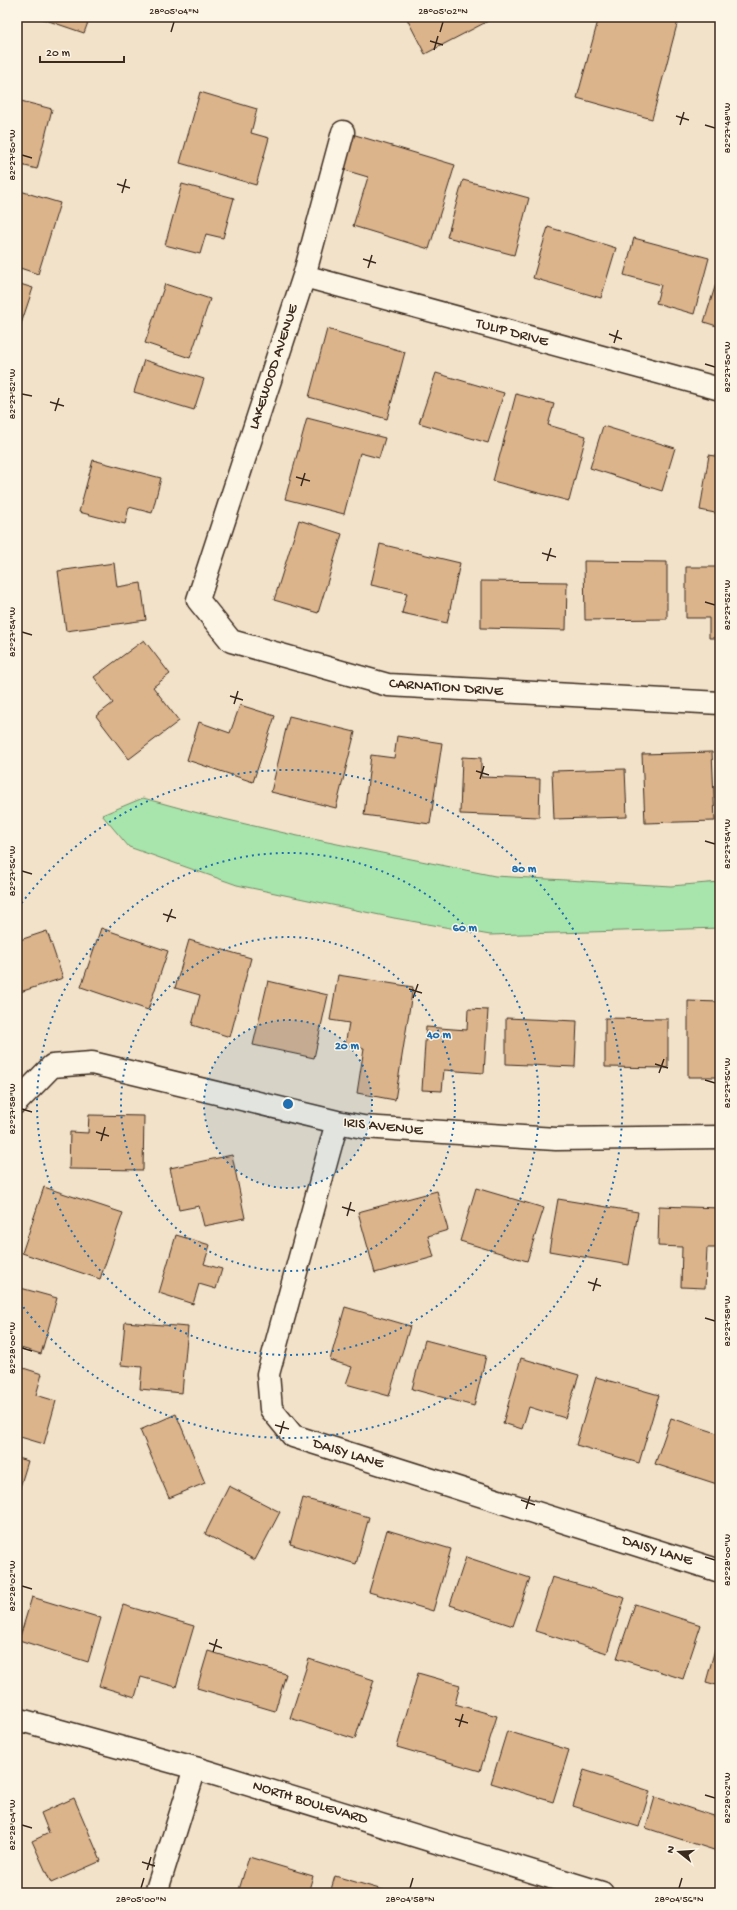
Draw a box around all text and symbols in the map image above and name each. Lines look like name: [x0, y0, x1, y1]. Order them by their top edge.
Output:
text: 28°05'04"N: [149, 6, 199, 18]
text: 28°05'02"N: [418, 6, 468, 18]
scale bar: [40, 38, 124, 64]
text: 20 m: [46, 47, 71, 61]
text: 82°27'48"W: [722, 102, 734, 153]
text: 82°27'50"W: [7, 129, 19, 181]
street label: LAKEWOOD AVENUE: [245, 302, 303, 432]
street label: TULIP DRIVE: [473, 314, 551, 351]
text: 82°27'50"W: [722, 341, 734, 393]
text: 82°27'52"W: [7, 368, 19, 419]
text: 82°27'52"W: [722, 579, 734, 630]
text: 82°27'54"W: [7, 606, 19, 657]
street label: CARNATION DRIVE: [388, 675, 504, 701]
text: 82°27'54"W: [722, 818, 734, 869]
text: 82°27'56"W: [7, 845, 19, 896]
text: 80 m: [512, 863, 537, 877]
text: 60 m: [453, 922, 478, 936]
text: 40 m: [426, 1029, 451, 1043]
text: 20 m: [335, 1040, 360, 1054]
text: 82°27'56"W: [722, 1057, 734, 1108]
text: 82°27'58"W: [7, 1083, 19, 1134]
centre of rings: [281, 1097, 295, 1111]
street label: IRIS AVENUE: [342, 1114, 424, 1140]
text: 82°27'58"W: [722, 1295, 734, 1346]
text: 82°28'00"W: [7, 1322, 19, 1374]
street label: DAISY LANE: [309, 1434, 386, 1473]
street label: DAISY LANE: [618, 1531, 695, 1570]
text: 82°28'00"W: [722, 1534, 734, 1586]
text: 82°28'02"W: [7, 1560, 19, 1612]
text: 82°28'02"W: [722, 1772, 734, 1824]
street label: NORTH BOULEVARD: [250, 1777, 370, 1829]
text: 82°28'04"W: [7, 1799, 19, 1850]
north arrow: [659, 1832, 699, 1872]
text: N: [665, 1844, 678, 1855]
text: 28°05'00"N: [116, 1894, 167, 1906]
text: 28°04'58"N: [385, 1894, 435, 1906]
text: 28°04'56"N: [655, 1894, 704, 1906]

